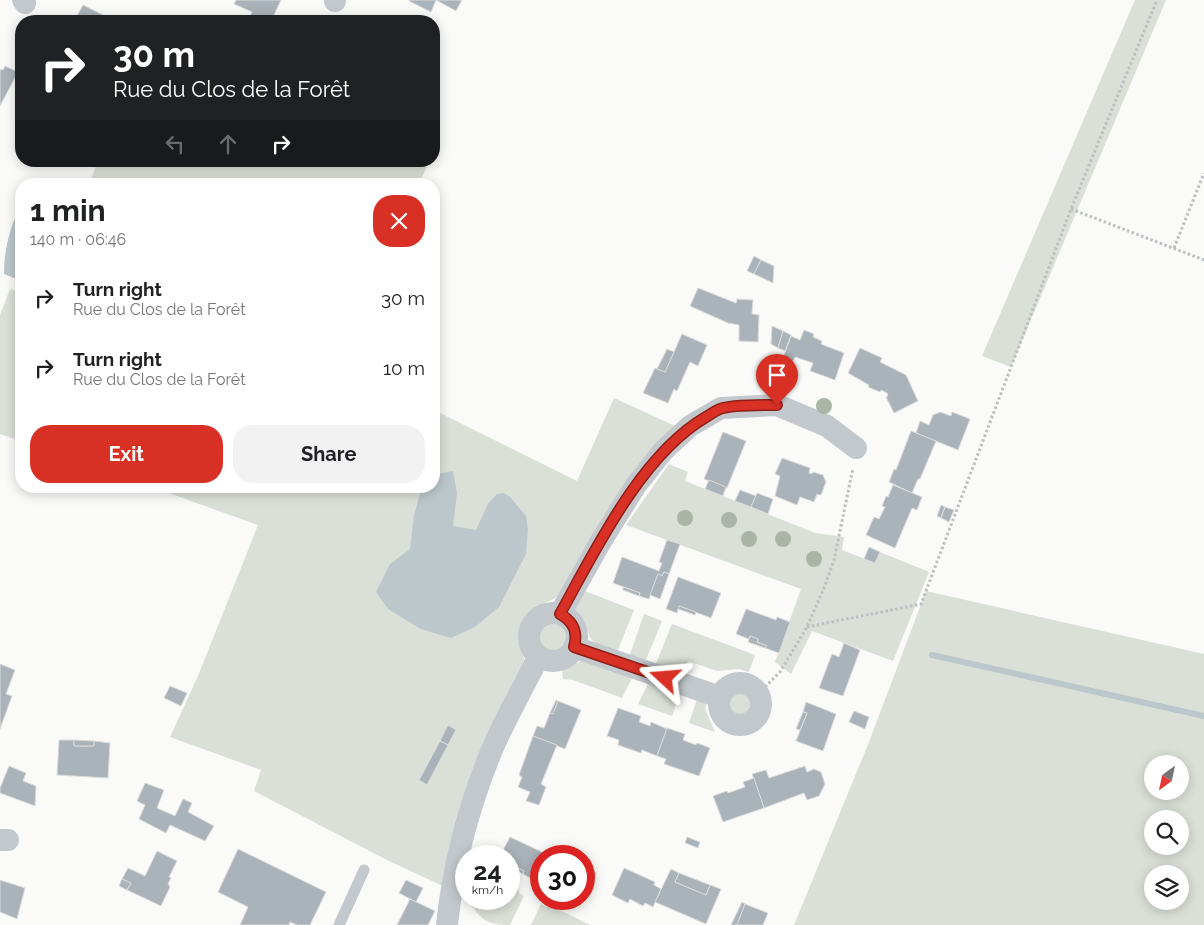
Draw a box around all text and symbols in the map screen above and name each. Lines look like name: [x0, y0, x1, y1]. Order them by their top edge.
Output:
text: 30 m: [113, 34, 195, 75]
icon: right: [30, 35, 95, 100]
text: Rue du Clos de la Forêt: [113, 76, 350, 102]
icon: left: [161, 130, 189, 158]
icon: ahead: [214, 130, 242, 158]
icon: right: [267, 130, 295, 158]
text: 1 min: [30, 193, 106, 228]
button: close: [373, 195, 425, 247]
text: 140 m · 06:46: [30, 230, 126, 249]
text: Turn right: [73, 278, 162, 300]
icon: right: [30, 284, 58, 312]
text: 30 m: [381, 287, 425, 309]
text: Rue du Clos de la Forêt: [73, 300, 246, 319]
text: Turn right: [73, 348, 162, 370]
icon: right: [30, 354, 58, 382]
pin: [756, 354, 798, 405]
text: 10 m: [383, 357, 425, 379]
icon: arrive: [763, 361, 791, 389]
text: Rue du Clos de la Forêt: [73, 370, 246, 389]
button: Exit: [30, 425, 223, 483]
button: Share: [233, 425, 425, 483]
position arrow: [638, 651, 690, 703]
north arrow: [1144, 755, 1189, 800]
map controls: [1144, 755, 1189, 910]
button: search: [1144, 810, 1189, 855]
speed limit sign: 30: [530, 845, 595, 910]
text: 24: [473, 856, 502, 886]
button: layers: [1144, 865, 1189, 910]
text: km/h: [472, 883, 503, 897]

